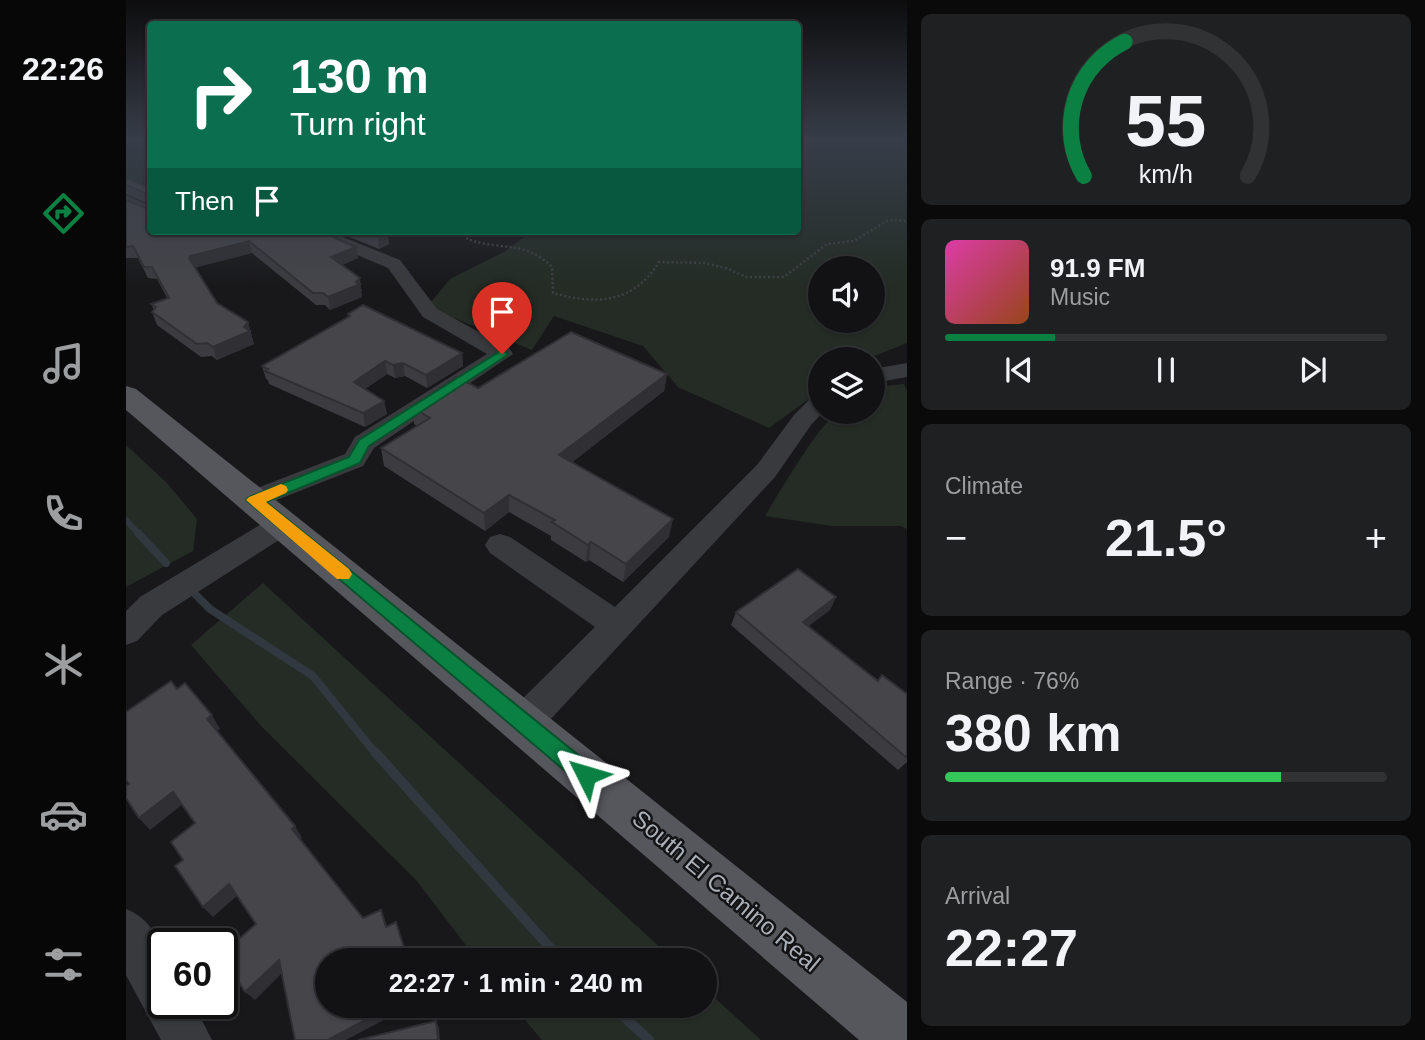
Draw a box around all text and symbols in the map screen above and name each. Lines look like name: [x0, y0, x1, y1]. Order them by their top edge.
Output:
icon: right: [175, 49, 266, 140]
text: 130 m: [290, 49, 429, 103]
text: 22:26: [22, 51, 104, 87]
text: 55: [1126, 80, 1206, 161]
text: Turn right: [290, 106, 426, 142]
text: km/h: [1139, 159, 1193, 187]
icon: arrive: [248, 182, 286, 220]
text: Then: [175, 186, 234, 216]
icon: directions: [39, 189, 88, 238]
text: 91.9 FM: [1050, 253, 1145, 283]
map controls: [808, 256, 885, 424]
button: sound: [808, 256, 885, 333]
pin: [472, 282, 532, 354]
text: Music: [1050, 284, 1110, 310]
icon: arrive: [483, 293, 521, 331]
icon: music: [39, 339, 88, 388]
button: layers: [808, 347, 885, 424]
icon: previous: [1000, 351, 1038, 389]
icon: pause: [1147, 351, 1185, 389]
icon: next: [1294, 351, 1332, 389]
text: Climate: [945, 473, 1023, 499]
icon: phone: [39, 489, 88, 538]
text: 21.5°: [1105, 509, 1227, 567]
text: −: [945, 517, 967, 559]
text: +: [1365, 517, 1387, 559]
icon: climate: [39, 640, 88, 689]
text: Range · 76%: [945, 668, 1079, 694]
text: 380 km: [945, 704, 1121, 762]
position arrow: [549, 738, 623, 812]
icon: car: [39, 790, 88, 839]
street label: South El Camino Real: [627, 804, 825, 977]
text: Arrival: [945, 883, 1010, 909]
text: 22:27: [945, 919, 1078, 977]
speed limit sign: 60: [147, 928, 238, 1019]
icon: filters: [39, 940, 88, 989]
text: 22:27 · 1 min · 240 m: [389, 968, 643, 998]

